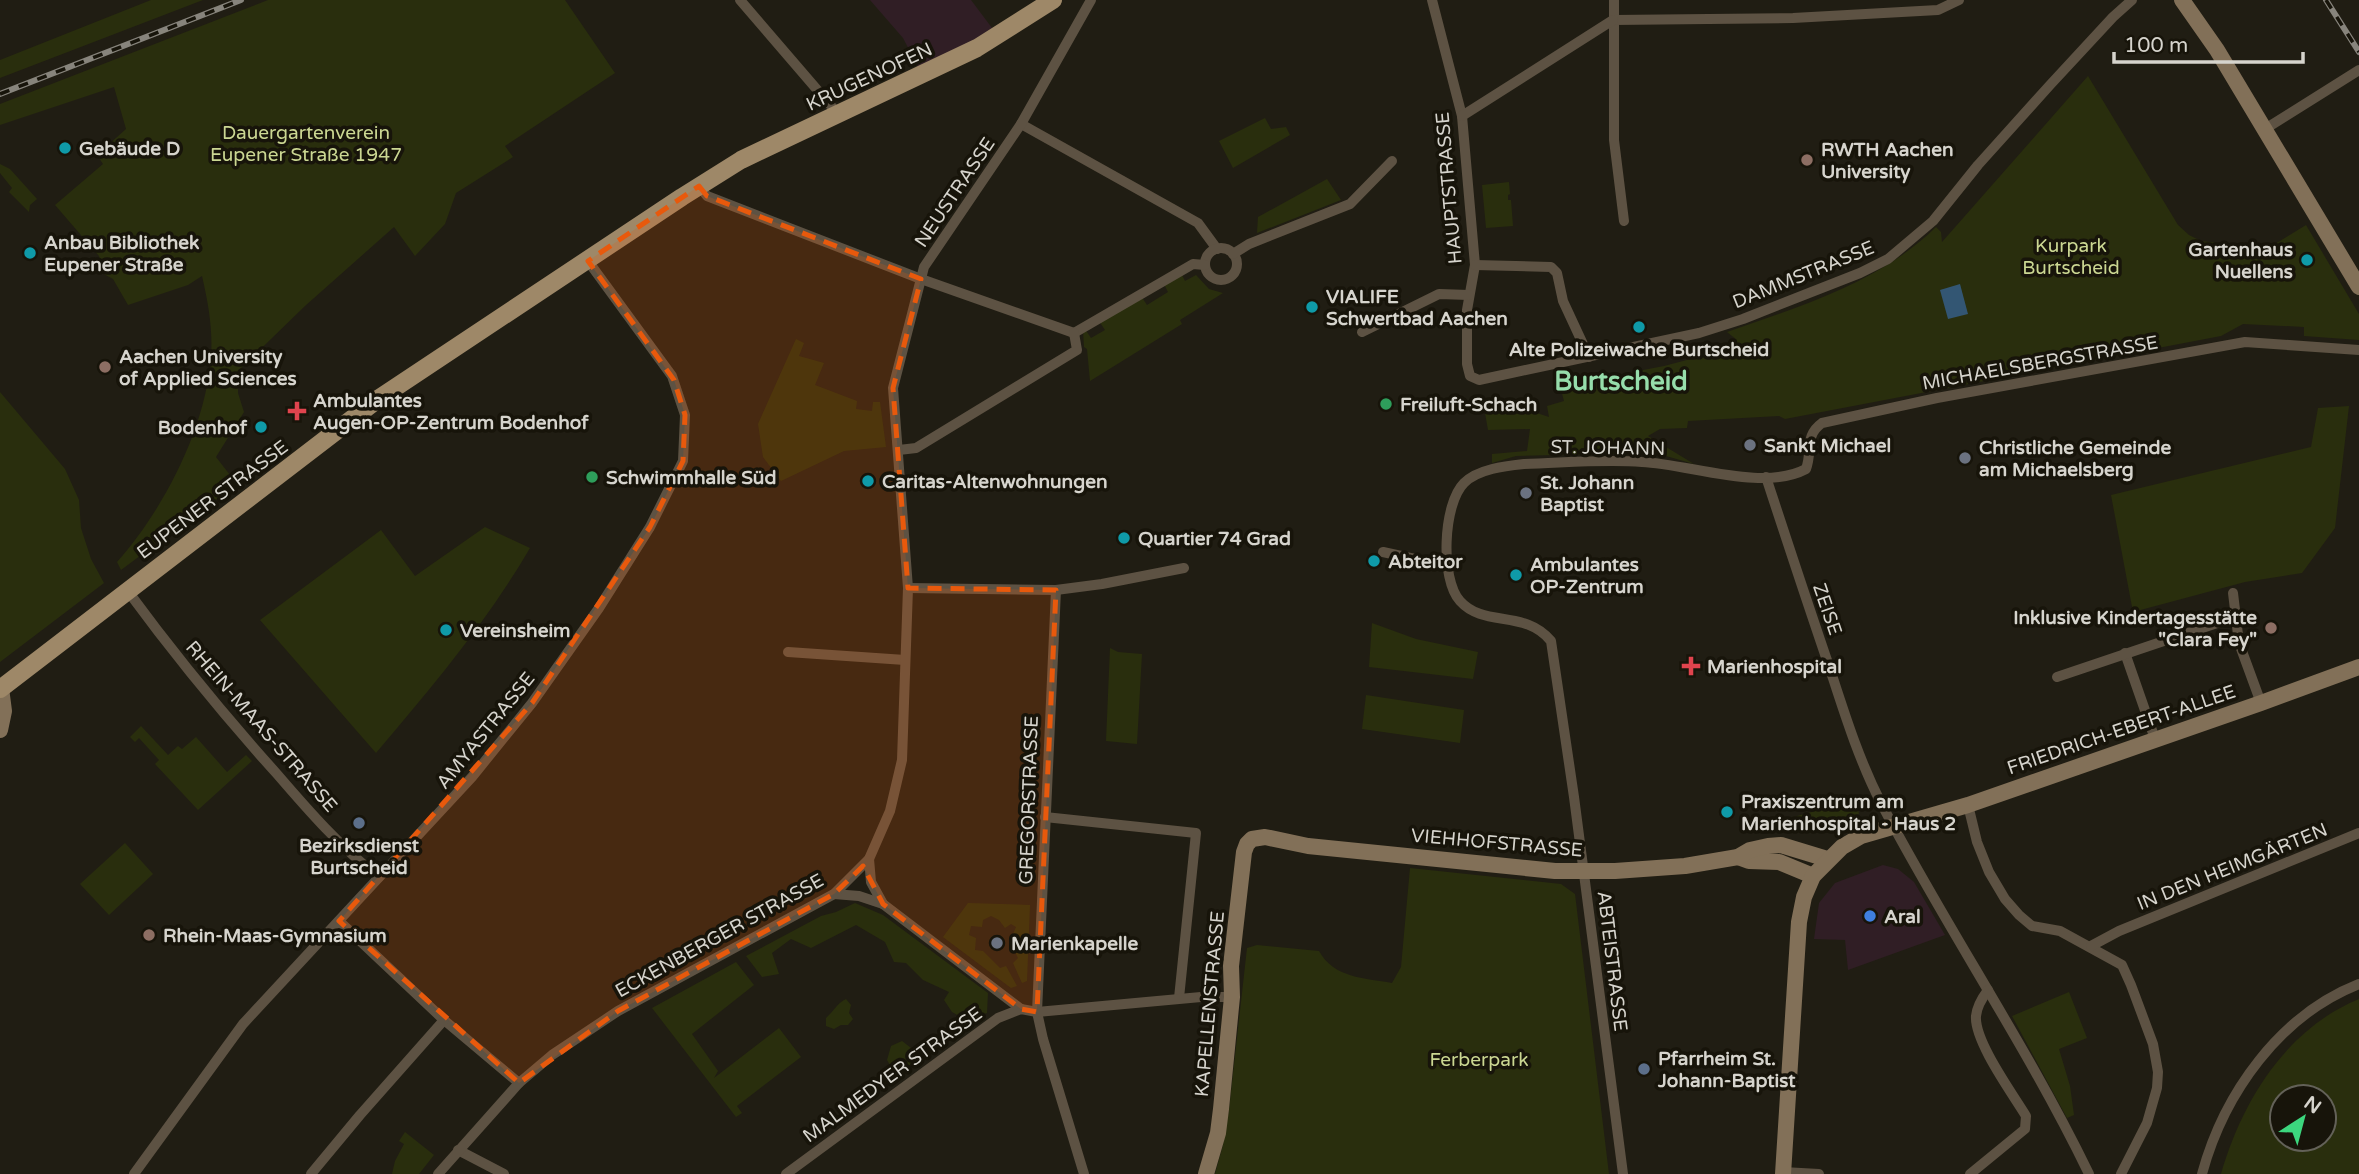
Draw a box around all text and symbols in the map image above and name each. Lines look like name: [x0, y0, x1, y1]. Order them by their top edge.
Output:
scale bar: [2114, 21, 2303, 65]
text: 100 m: [2124, 33, 2188, 58]
street label: KRUGENOFEN: [803, 38, 936, 116]
street label: HAUPTSTRASSE: [1431, 111, 1467, 265]
park label: Dauergartenverein Eupener Straße 1947: [210, 122, 402, 166]
street label: NEUSTRASSE: [910, 134, 1000, 252]
place label: Gebäude D: [79, 138, 180, 160]
place label: RWTH Aachen University: [1821, 139, 1953, 184]
marker: Gebäude D: [57, 140, 73, 156]
marker: RWTH Aachen University: [1799, 152, 1815, 168]
place label: Anbau Bibliothek Eupener Straße: [44, 232, 200, 277]
park label: Kurpark Burtscheid: [2022, 235, 2120, 279]
street label: DAMMSTRASSE: [1729, 237, 1877, 313]
place label: Gartenhaus Nuellens: [2188, 239, 2293, 283]
marker: Anbau Bibliothek Eupener Straße: [22, 245, 38, 261]
marker: Gartenhaus Nuellens: [2299, 252, 2315, 268]
place label: VIALIFE Schwertbad Aachen: [1326, 286, 1508, 330]
marker: VIALIFE Schwertbad Aachen: [1304, 299, 1320, 315]
marker: Alte Polizeiwache Burtscheid: [1631, 319, 1647, 335]
street label: MICHAELSBERGSTRASSE: [1920, 331, 2160, 395]
place label: Alte Polizeiwache Burtscheid: [1509, 339, 1769, 361]
place label: Aachen University of Applied Sciences: [119, 346, 297, 391]
marker: Aachen University of Applied Sciences: [97, 359, 113, 375]
district label: Burtscheid: [1554, 366, 1688, 397]
place label: Ambulantes Augen-OP-Zentrum Bodenhof: [313, 390, 589, 435]
place label: Freiluft-Schach: [1400, 394, 1537, 416]
marker: Freiluft-Schach: [1378, 396, 1394, 412]
marker: Ambulantes Augen-OP-Zentrum Bodenhof: [287, 401, 307, 421]
place label: Bodenhof: [158, 417, 248, 439]
marker: Bodenhof: [253, 419, 269, 435]
place label: Sankt Michael: [1764, 435, 1891, 457]
street label: EUPENER STRASSE: [133, 436, 292, 564]
street label: ST. JOHANN: [1550, 436, 1666, 460]
marker: Sankt Michael: [1742, 437, 1758, 453]
place label: Christliche Gemeinde am Michaelsberg: [1979, 437, 2172, 482]
marker: Christliche Gemeinde am Michaelsberg: [1957, 450, 1973, 466]
place label: Schwimmhalle Süd: [606, 467, 776, 489]
marker: Schwimmhalle Süd: [584, 469, 600, 485]
place label: Caritas-Altenwohnungen: [882, 471, 1108, 494]
place label: St. Johann Baptist: [1540, 472, 1634, 517]
marker: Caritas-Altenwohnungen: [860, 473, 876, 489]
marker: St. Johann Baptist: [1518, 485, 1534, 501]
place label: Quartier 74 Grad: [1138, 528, 1291, 550]
marker: Quartier 74 Grad: [1116, 530, 1132, 546]
place label: Abteitor: [1388, 551, 1463, 573]
marker: Abteitor: [1366, 553, 1382, 569]
place label: Ambulantes OP-Zentrum: [1530, 554, 1644, 598]
marker: Ambulantes OP-Zentrum: [1508, 567, 1524, 583]
street label: ZEISE: [1808, 580, 1846, 638]
place label: Inklusive Kindertagesstätte "Clara Fey": [2013, 607, 2257, 652]
place label: Vereinsheim: [460, 620, 571, 642]
marker: Inklusive Kindertagesstätte "Clara Fey": [2263, 620, 2279, 636]
marker: Vereinsheim: [438, 622, 454, 638]
street label: RHEIN-MAAS-STRASSE: [181, 637, 342, 817]
marker: Marienhospital: [1681, 656, 1701, 676]
place label: Marienhospital: [1707, 656, 1842, 679]
street label: AMYASTRASSE: [432, 668, 539, 793]
street label: FRIEDRICH-EBERT-ALLEE: [2004, 680, 2238, 779]
street label: GREGORSTRASSE: [1015, 715, 1043, 885]
place label: Praxiszentrum am Marienhospital - Haus 2: [1741, 791, 1956, 836]
marker: Praxiszentrum am Marienhospital - Haus 2: [1719, 804, 1735, 820]
marker: Bezirksdienst Burtscheid: [351, 815, 367, 831]
street label: IN DEN HEIMGÄRTEN: [2134, 819, 2331, 915]
street label: VIEHHOFSTRASSE: [1410, 825, 1584, 861]
place label: Bezirksdienst Burtscheid: [299, 835, 420, 879]
street label: ECKENBERGER STRASSE: [611, 869, 828, 1002]
street label: ABTEISTRASSE: [1592, 890, 1632, 1033]
place label: Aral: [1884, 906, 1921, 928]
marker: Aral: [1862, 908, 1878, 924]
street label: KAPELLENSTRASSE: [1191, 910, 1229, 1098]
place label: Rhein-Maas-Gymnasium: [163, 925, 387, 948]
marker: Rhein-Maas-Gymnasium: [141, 927, 157, 943]
place label: Marienkapelle: [1011, 933, 1138, 956]
marker: Marienkapelle: [989, 935, 1005, 951]
street label: MALMEDYER STRASSE: [799, 1002, 986, 1147]
place label: Pfarrheim St. Johann-Baptist: [1657, 1048, 1796, 1093]
park label: Ferberpark: [1429, 1049, 1529, 1071]
marker: Pfarrheim St. Johann-Baptist: [1636, 1061, 1652, 1077]
north arrow: [2268, 1083, 2338, 1153]
text: N: [2300, 1092, 2325, 1118]

